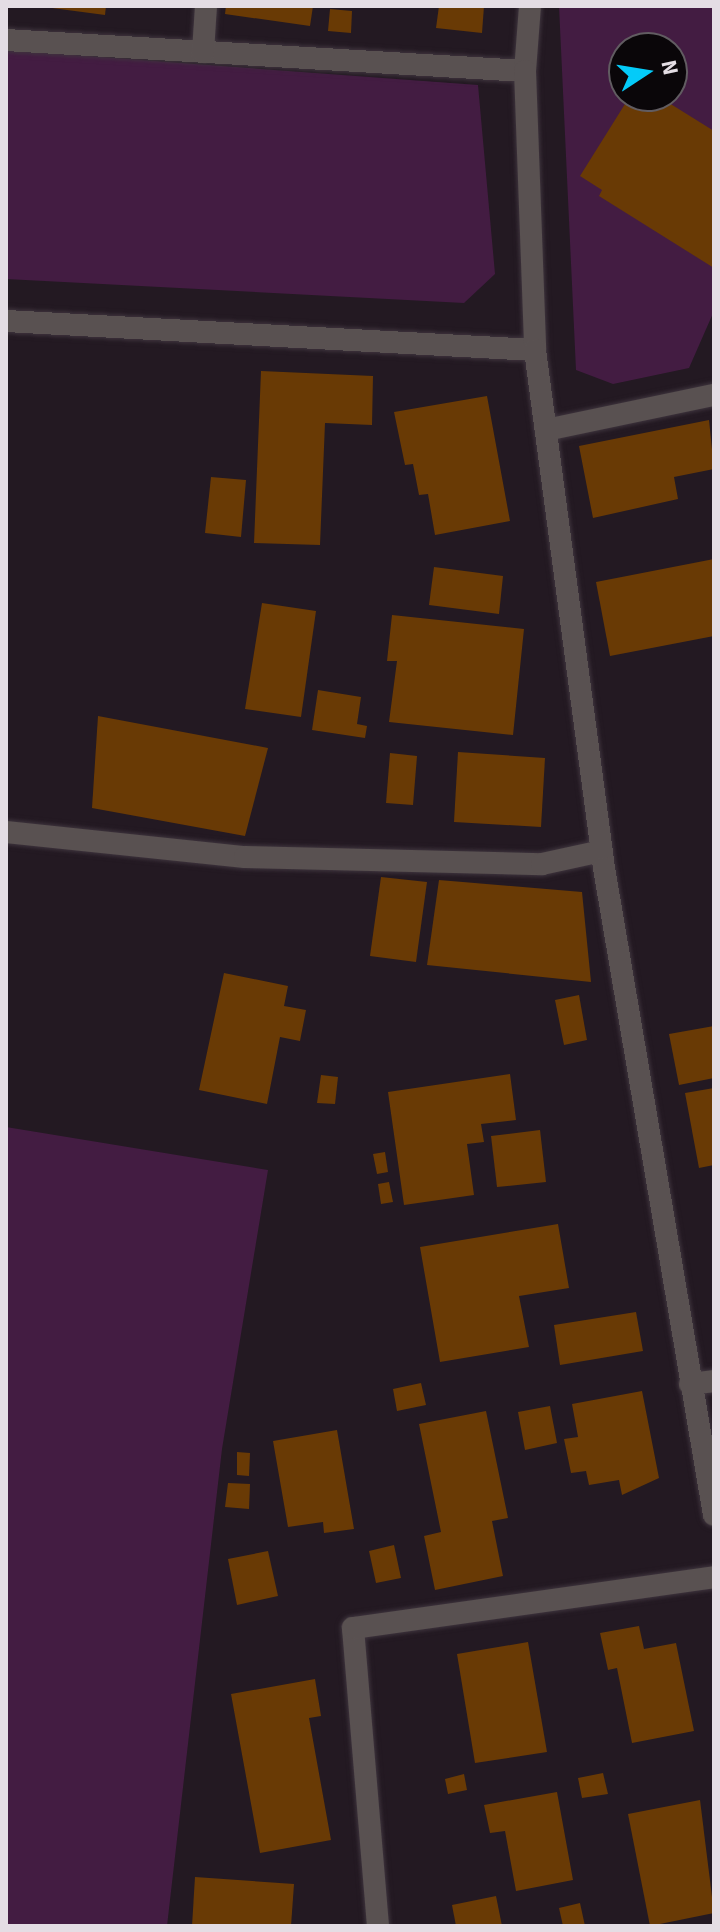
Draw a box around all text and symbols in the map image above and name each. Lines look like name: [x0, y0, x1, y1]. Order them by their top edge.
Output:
north arrow: [608, 32, 688, 112]
text: N: [652, 57, 687, 78]

